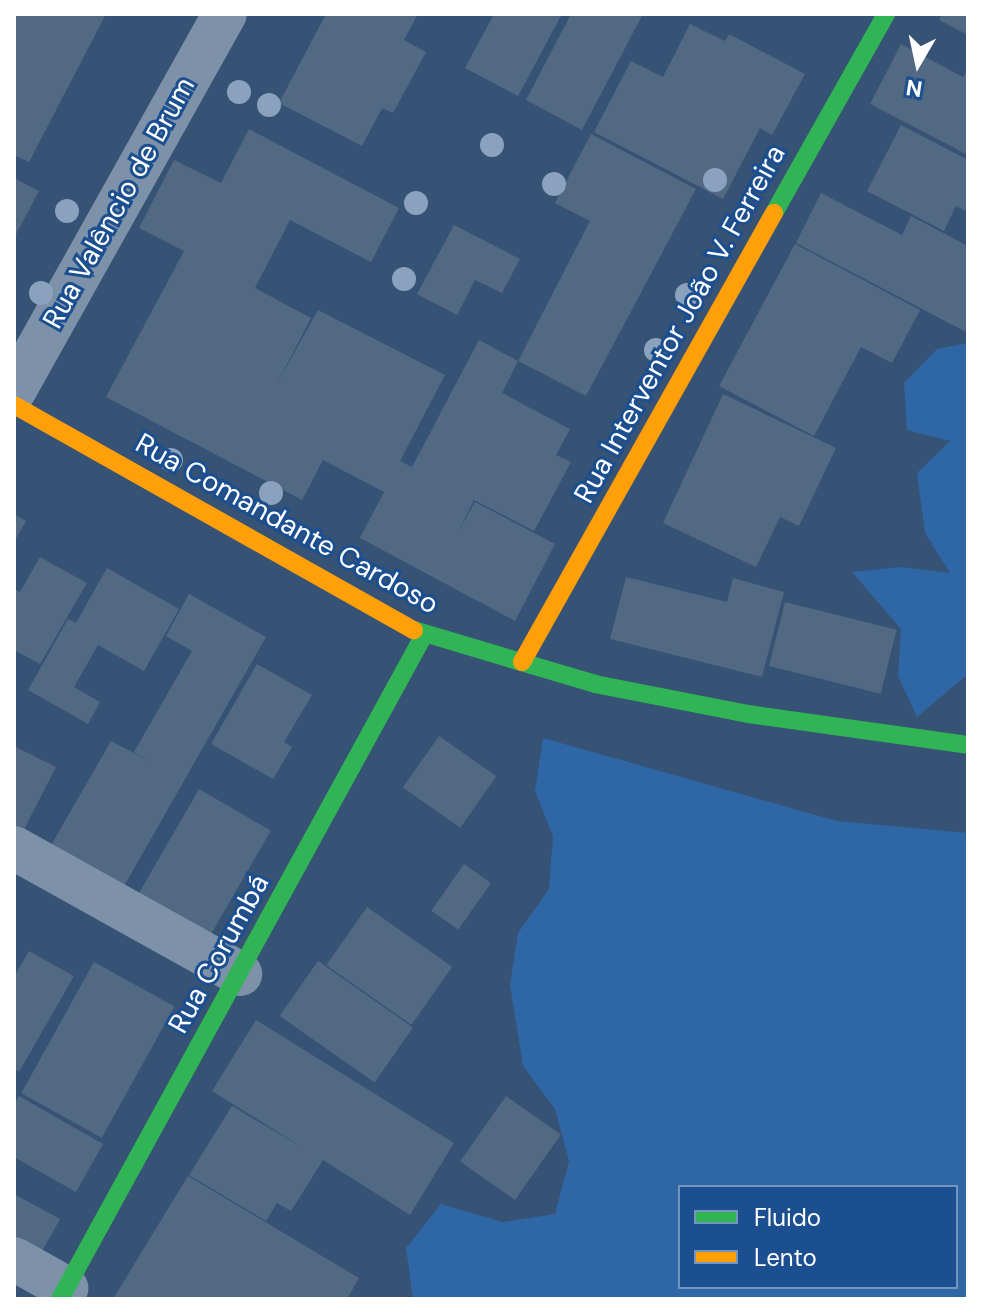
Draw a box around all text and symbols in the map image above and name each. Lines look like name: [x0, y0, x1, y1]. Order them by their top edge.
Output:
north arrow: [878, 24, 958, 104]
street label: Rua Valêncio de Brum: [36, 72, 202, 334]
text: N: [904, 73, 924, 104]
street label: Rua Interventor João V. Ferreira: [567, 139, 793, 509]
street label: Rua Comandante Cardoso: [130, 427, 444, 621]
street label: Rua Corumbá: [162, 869, 276, 1039]
legend: [678, 1185, 958, 1289]
text: Fluido: [754, 1202, 821, 1233]
text: Lento: [754, 1242, 817, 1273]

